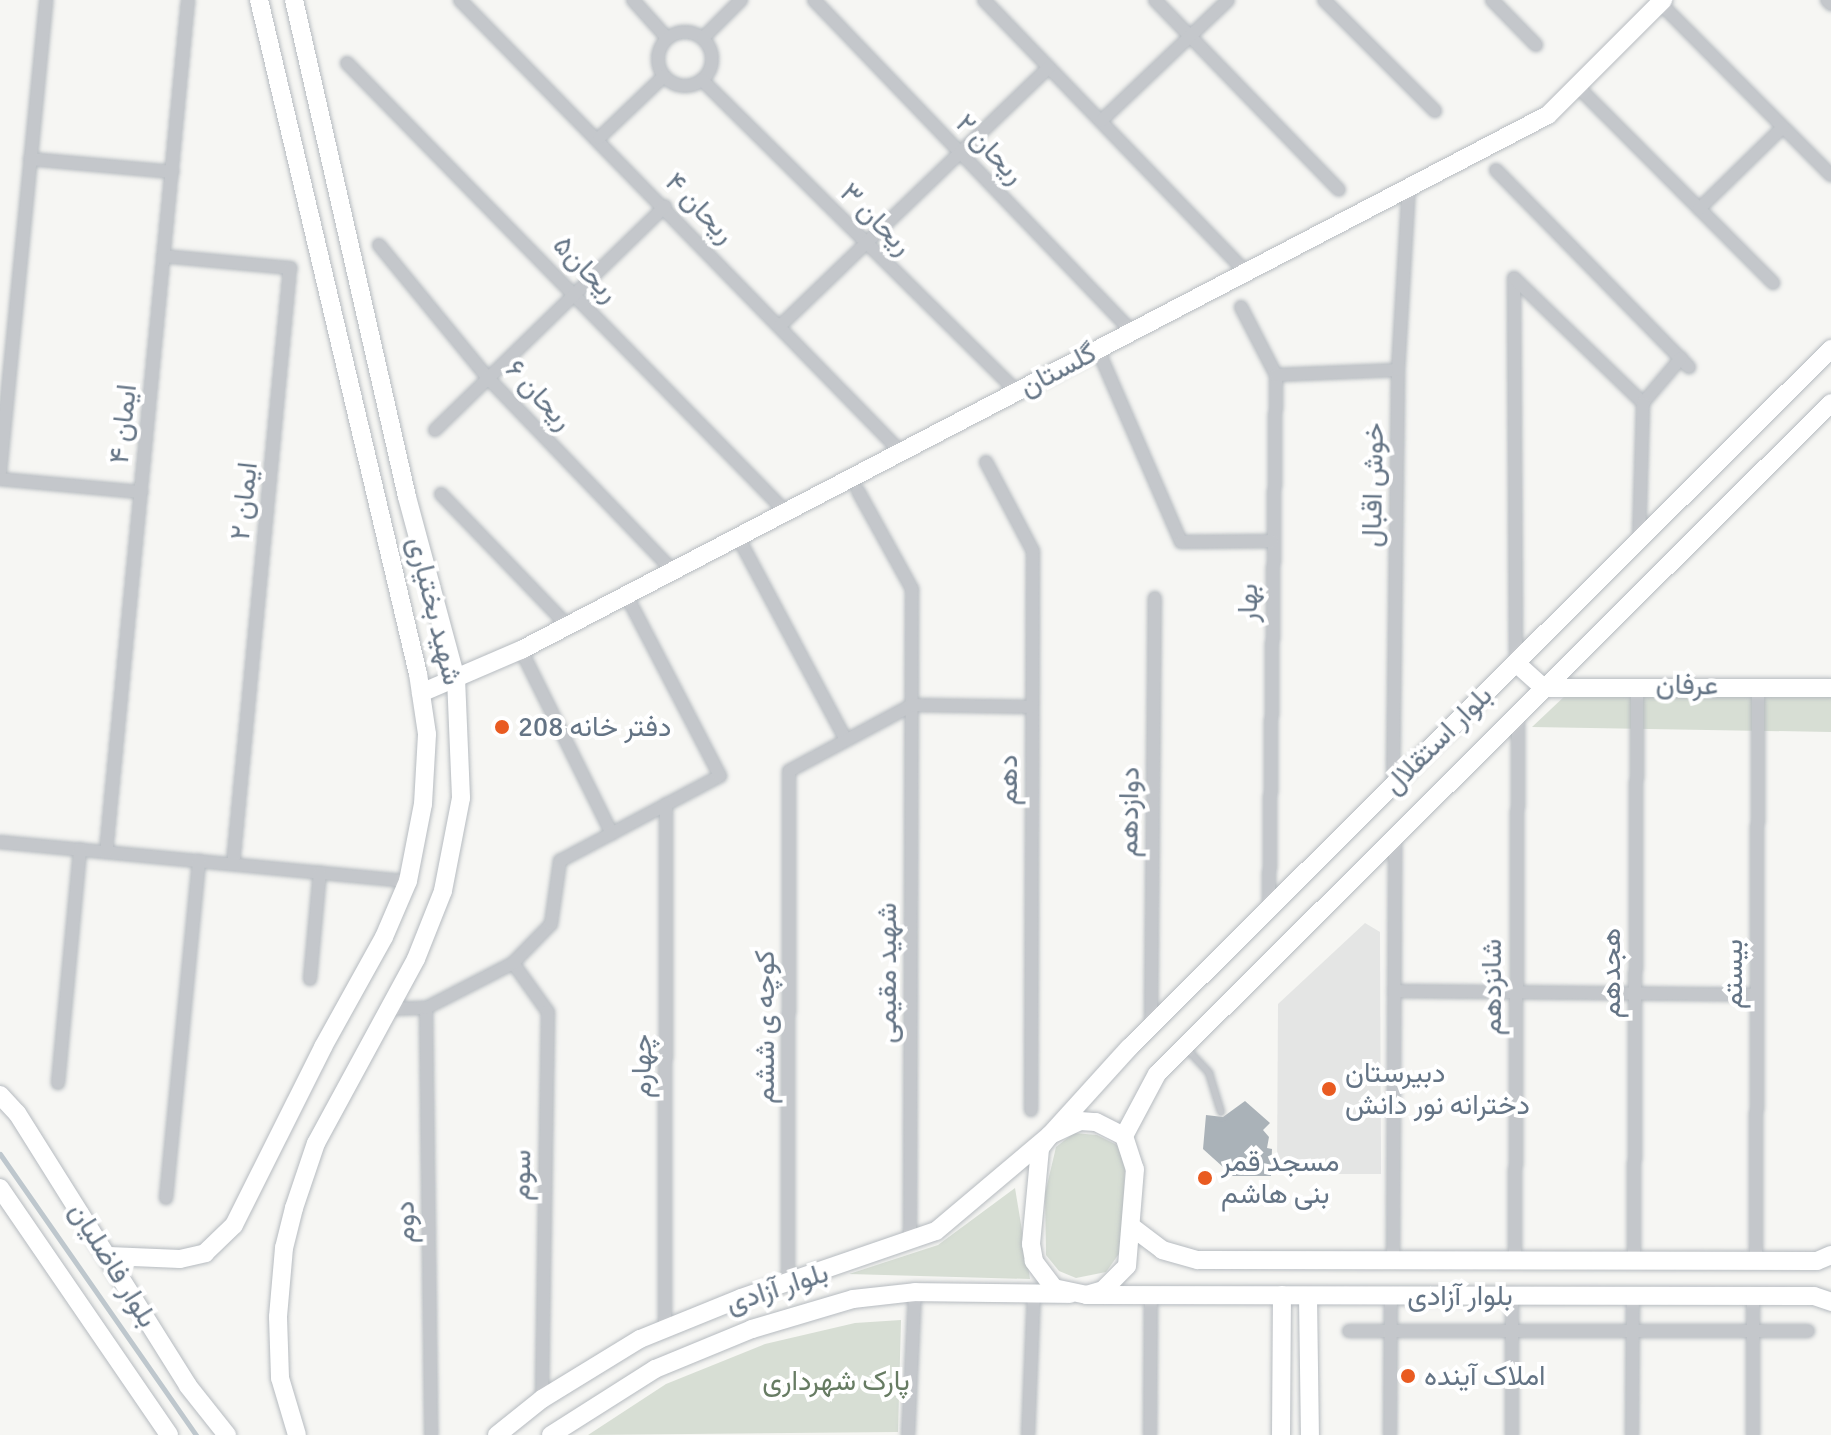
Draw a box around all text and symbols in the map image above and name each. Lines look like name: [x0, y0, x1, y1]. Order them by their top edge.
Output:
street label: ریحان ۲: [949, 107, 1031, 191]
street label: ریحان ۴: [658, 165, 742, 251]
street label: ریحان ۳: [833, 176, 919, 262]
street label: ریحان۵: [546, 228, 626, 310]
street label: گلستان: [1014, 336, 1102, 404]
street label: ریحان ۶: [498, 353, 580, 437]
street label: ایمان ۴: [102, 383, 144, 465]
street label: خوش اقبال: [1355, 422, 1391, 548]
street label: ایمان ۲: [223, 460, 265, 542]
street label: شهید بختیاری: [400, 533, 470, 689]
street label: بهار: [1231, 583, 1265, 623]
street label: عرفان: [1655, 668, 1719, 702]
street label: بلوار استقلال: [1377, 679, 1499, 801]
place label: دفتر خانه 208: [518, 710, 671, 744]
marker: دفتر خانه 208: [493, 718, 511, 736]
street label: دهم: [991, 755, 1025, 805]
street label: دوازدهم: [1111, 767, 1147, 857]
street label: شهید مقیمی: [870, 903, 904, 1043]
street label: هجدهم: [1594, 928, 1628, 1018]
street label: شانزدهم: [1475, 939, 1509, 1035]
street label: بیستم: [1716, 939, 1750, 1009]
street label: کوچه ی ششم: [748, 950, 782, 1104]
street label: چهارم: [625, 1034, 659, 1098]
place label: دبیرستان دخترانه نور دانش: [1345, 1056, 1530, 1122]
marker: دبیرستان دخترانه نور دانش: [1320, 1080, 1338, 1098]
place label: مسجد قمر بنی هاشم: [1221, 1145, 1339, 1211]
street label: سوم: [504, 1149, 538, 1201]
marker: مسجد قمر بنی هاشم: [1196, 1169, 1214, 1187]
street label: بلوار فاضلیان: [61, 1196, 165, 1334]
street label: دوم: [388, 1200, 422, 1244]
street label: بلوار آزادی: [722, 1256, 832, 1320]
street label: بلوار آزادی: [1407, 1279, 1513, 1313]
place label: املاک آینده: [1424, 1359, 1546, 1393]
park label: پارک شهرداری: [762, 1364, 910, 1398]
marker: املاک آینده: [1399, 1367, 1417, 1385]

